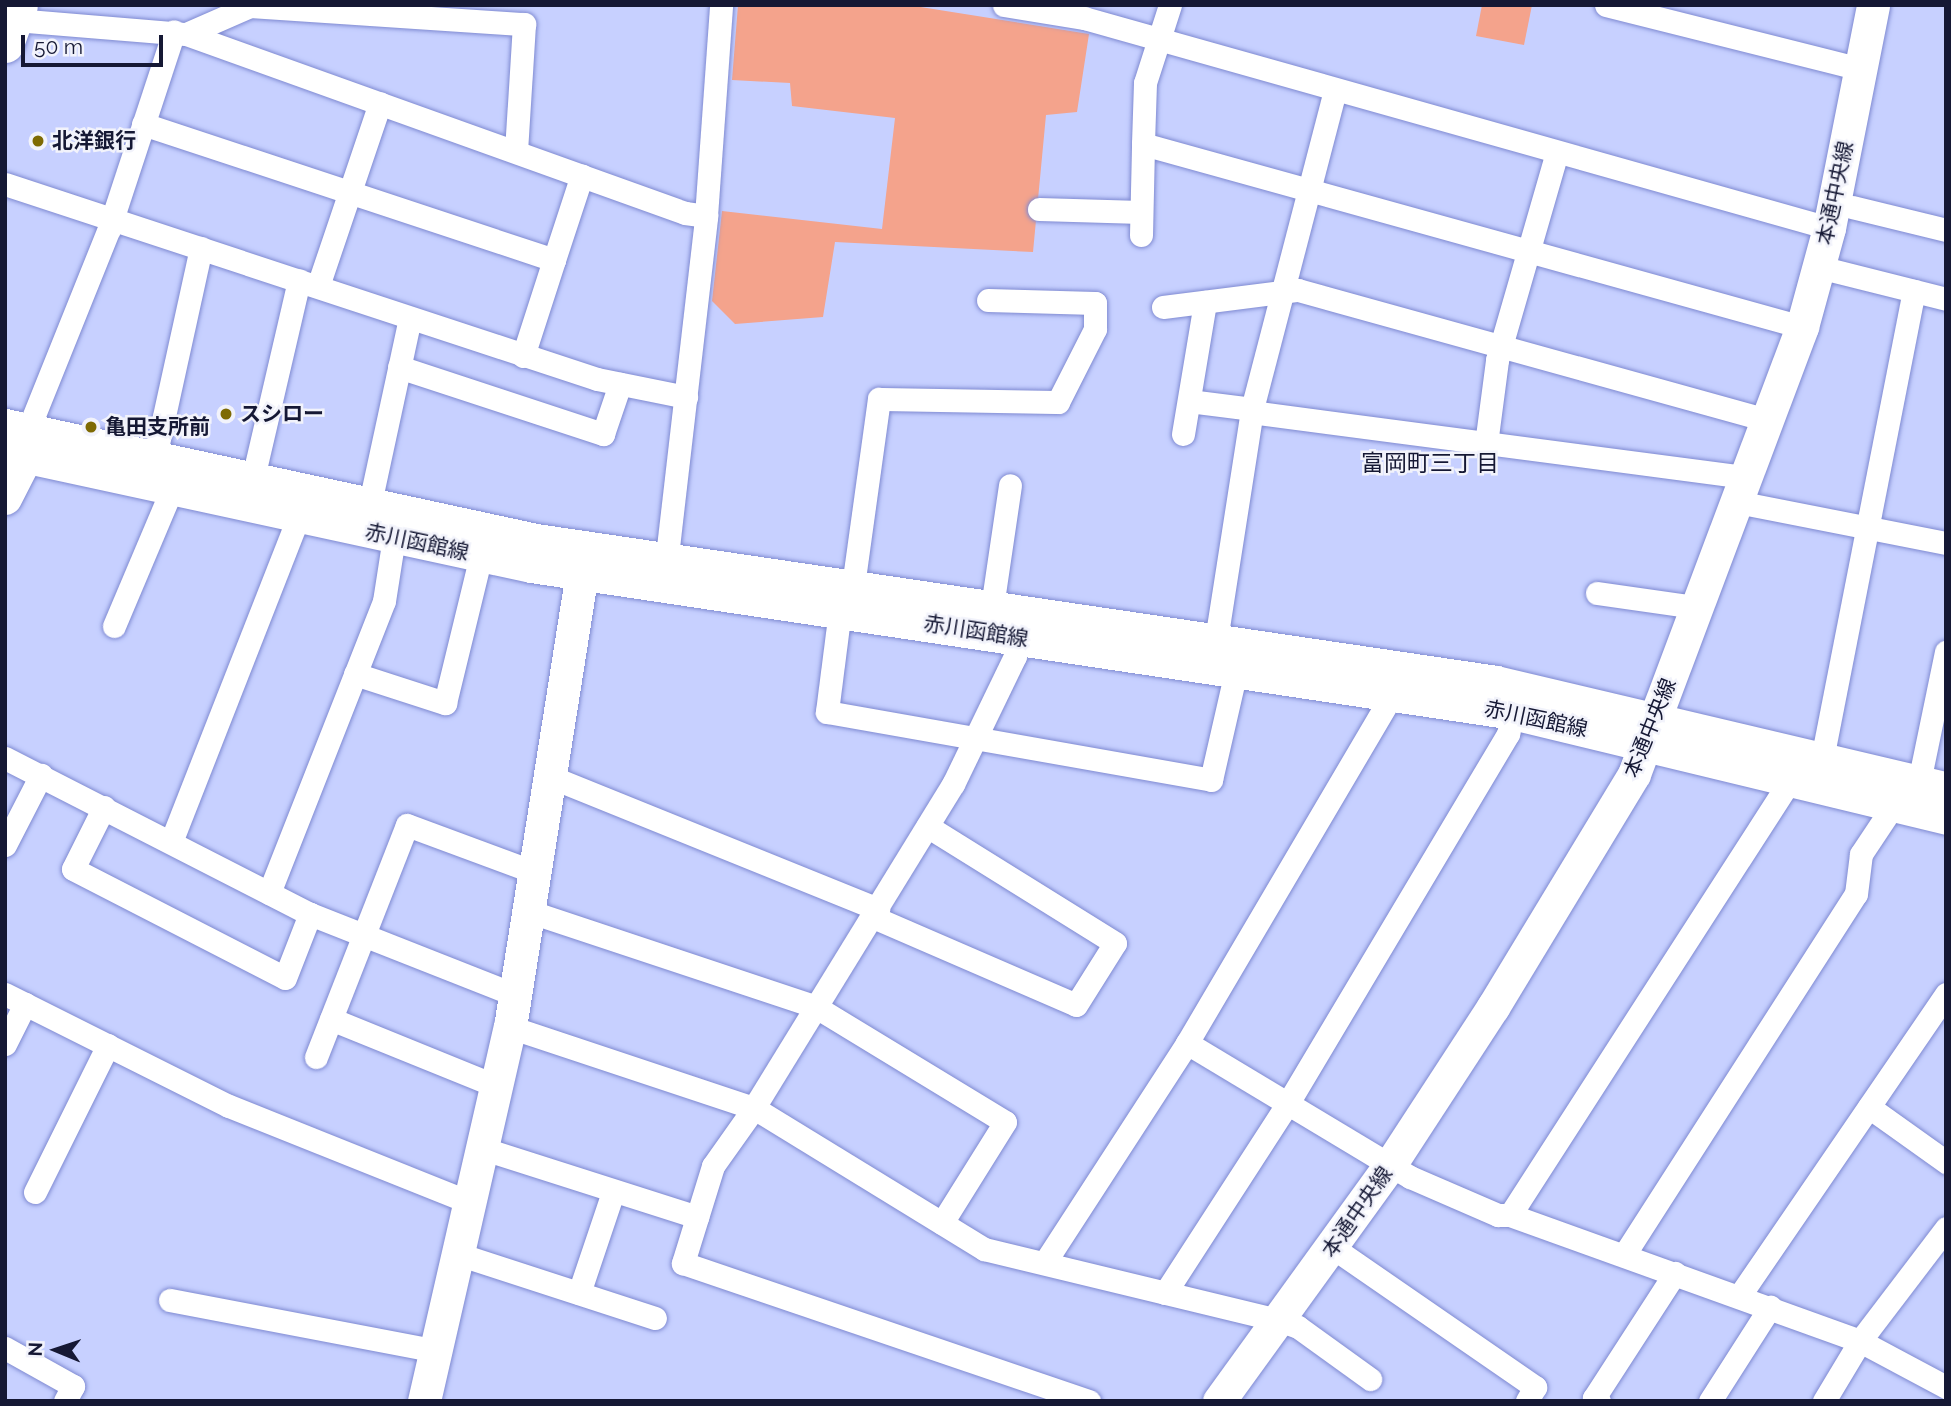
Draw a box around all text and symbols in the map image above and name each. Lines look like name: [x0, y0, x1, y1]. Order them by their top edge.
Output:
scale bar: [24, 21, 166, 65]
text: 50 m: [34, 34, 83, 59]
place label: 北洋銀行: [52, 128, 136, 154]
marker: 北洋銀行: [30, 133, 46, 149]
street label: 本通中央線: [1812, 139, 1858, 247]
place label: スシロー: [240, 401, 324, 427]
marker: スシロー: [218, 406, 234, 422]
place label: 亀田支所前: [105, 414, 210, 440]
marker: 亀田支所前: [83, 419, 99, 435]
district label: 富岡町三丁目: [1361, 449, 1499, 477]
street label: 赤川函館線: [363, 519, 471, 565]
street label: 赤川函館線: [922, 610, 1030, 652]
street label: 本通中央線: [1619, 675, 1681, 781]
street label: 赤川函館線: [1482, 696, 1590, 742]
street label: 本通中央線: [1317, 1162, 1397, 1262]
north arrow: [21, 1315, 91, 1385]
text: N: [24, 1342, 46, 1357]

